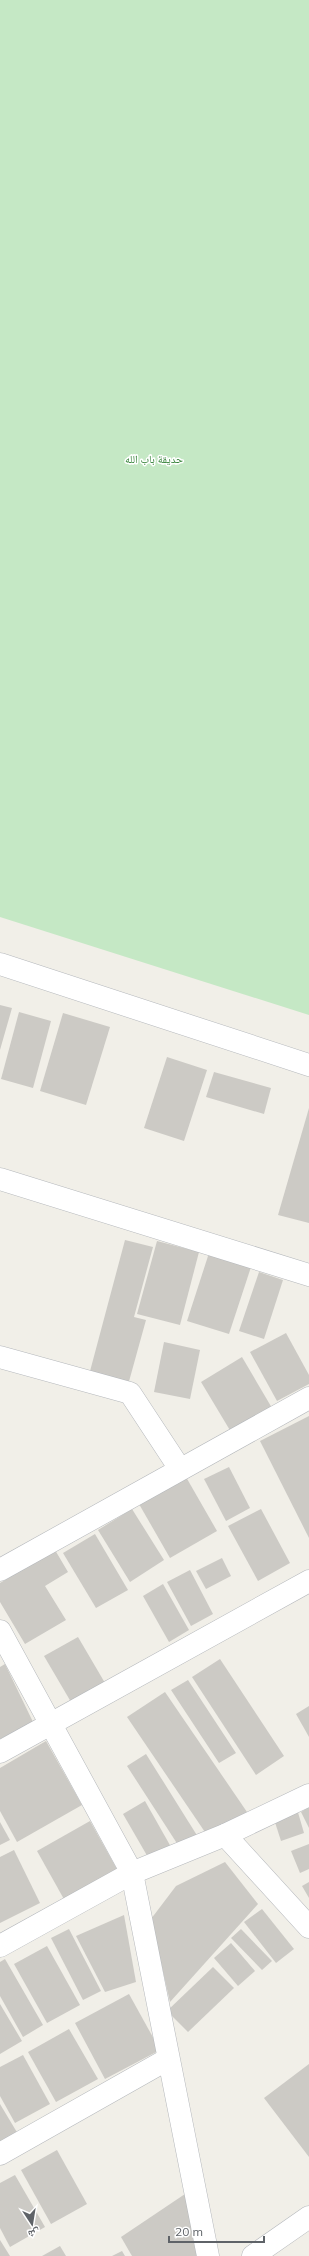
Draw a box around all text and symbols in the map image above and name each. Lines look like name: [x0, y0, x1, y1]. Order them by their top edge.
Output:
park label: حديقة باب الله: [125, 452, 183, 466]
north arrow: [12, 2204, 52, 2244]
scale bar: [169, 2218, 264, 2244]
text: 20 m: [175, 2224, 203, 2239]
text: ش: [26, 2225, 41, 2242]

